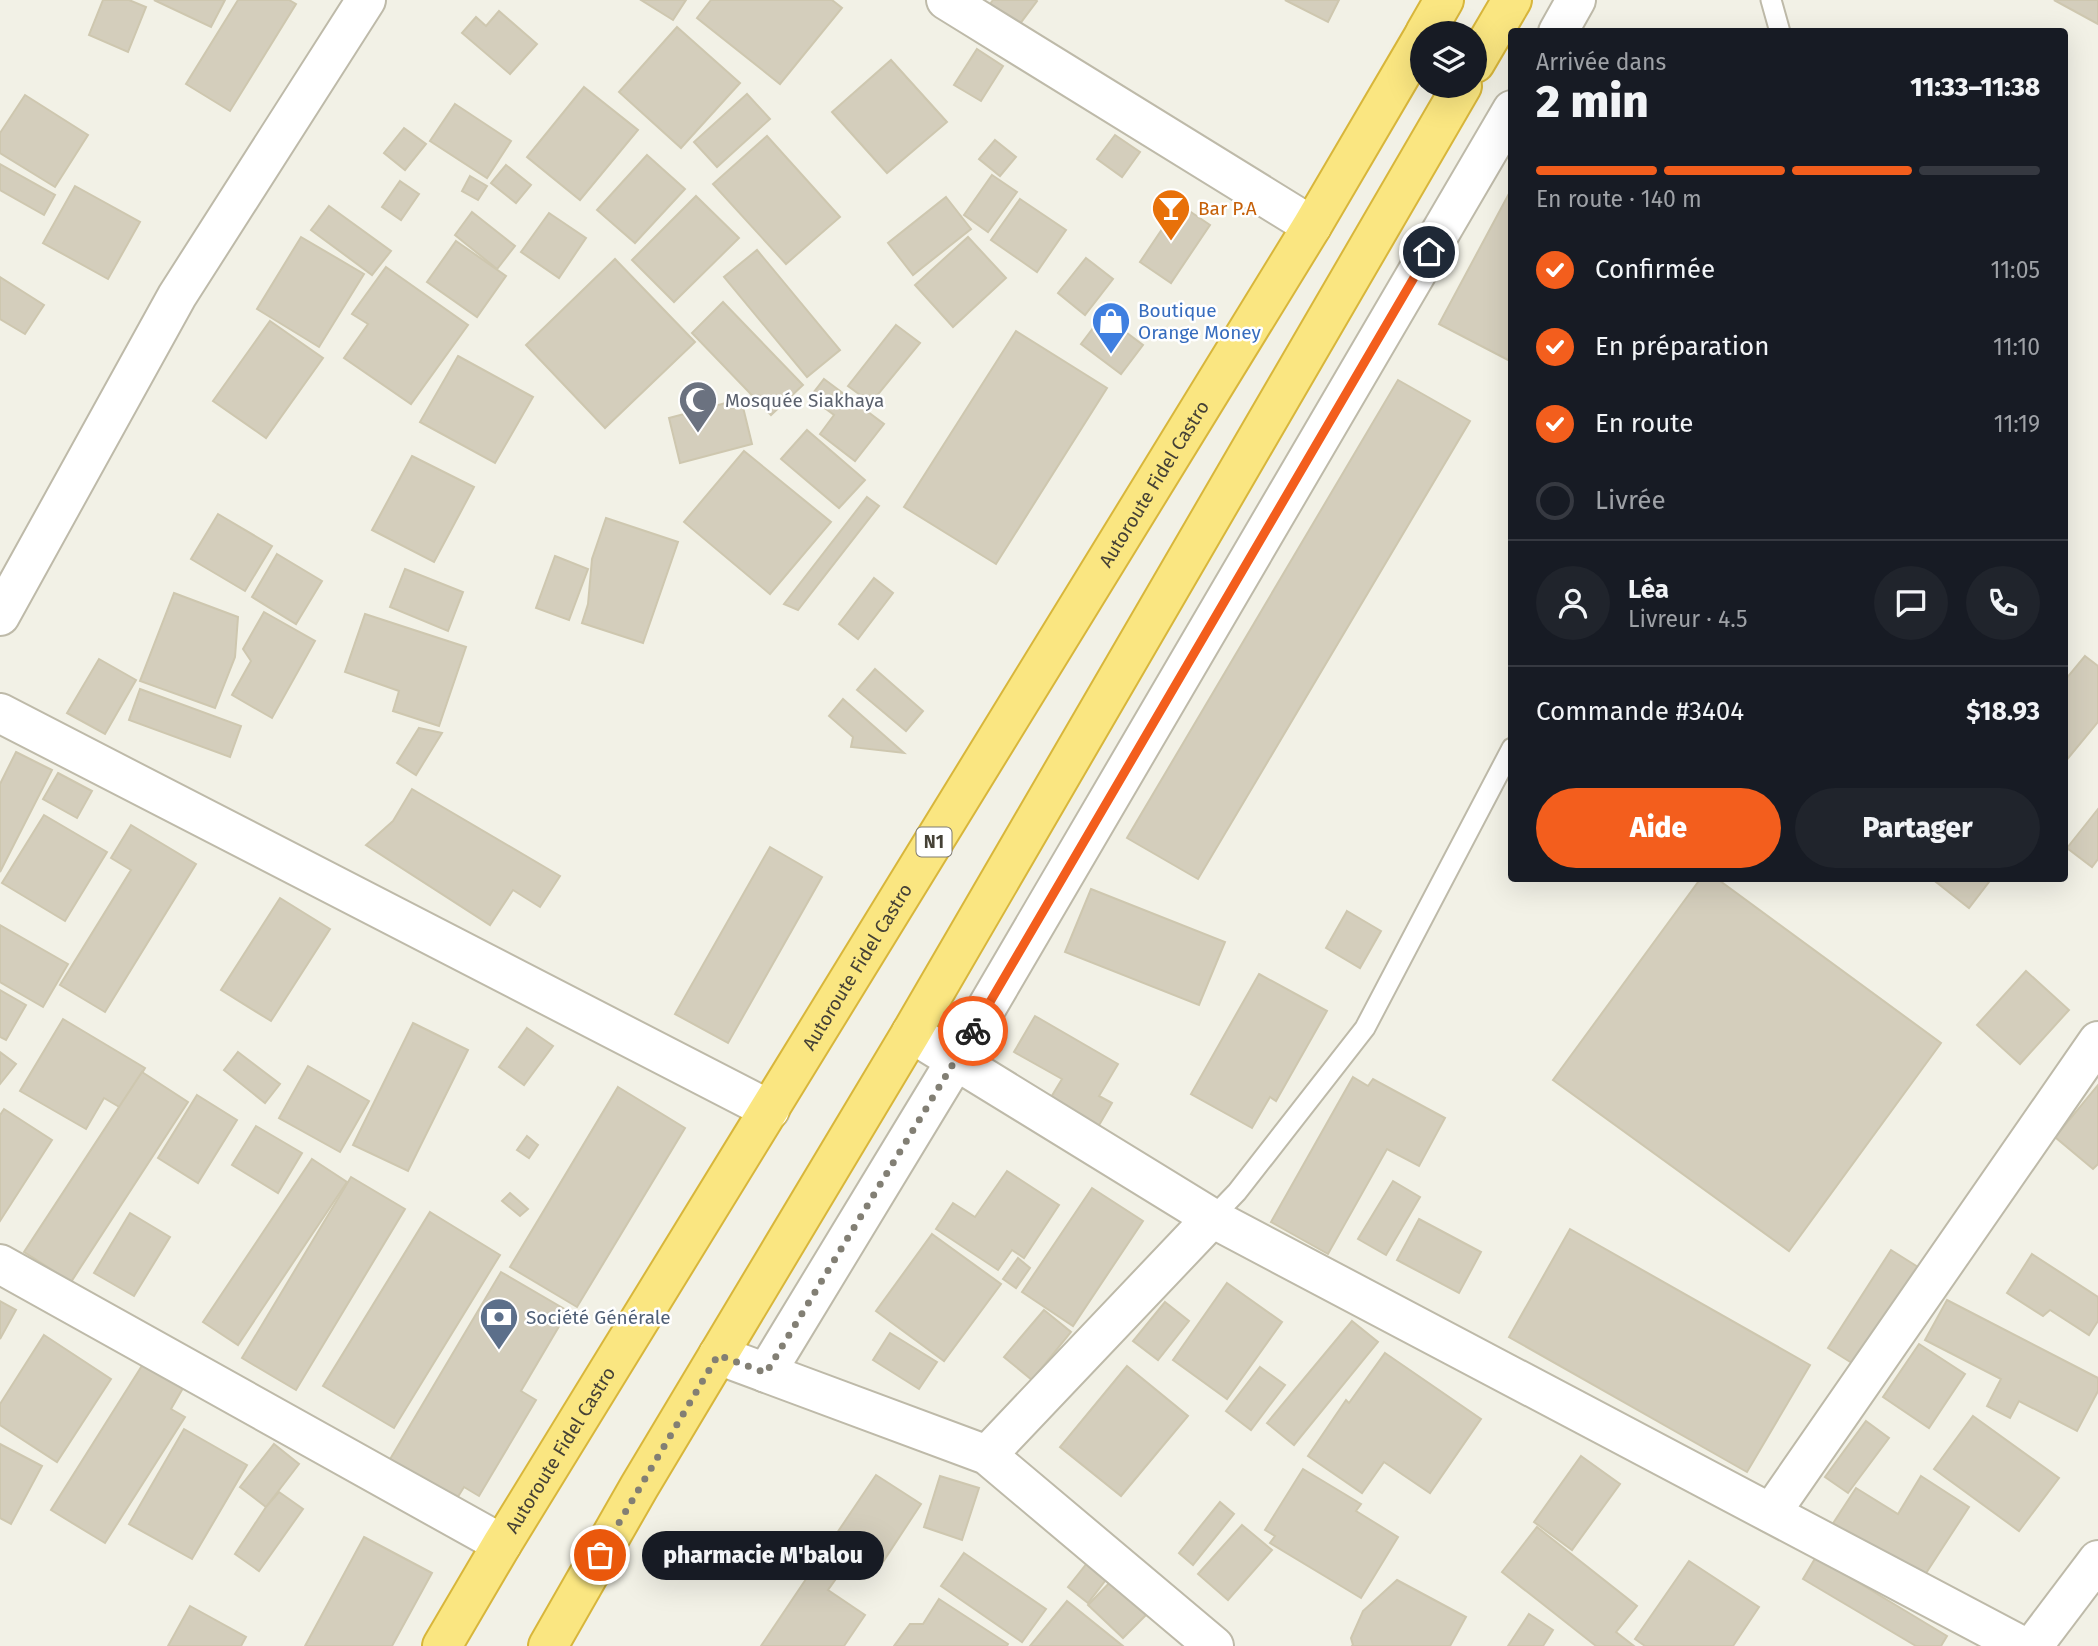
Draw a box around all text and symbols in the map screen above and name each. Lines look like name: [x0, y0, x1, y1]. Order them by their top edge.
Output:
map controls: [1410, 21, 1487, 98]
button: layers: [1410, 21, 1487, 98]
text: Arrivée dans: [1536, 48, 1666, 76]
text: 11:33–11:38: [1910, 72, 2040, 103]
text: 2 min: [1536, 74, 1649, 129]
text: En route · 140 m: [1536, 185, 1702, 213]
bar icon: Bar P.A: [1150, 187, 1192, 242]
place label: Bar P.A: [1198, 197, 1257, 220]
pin: [1399, 222, 1459, 282]
icon: home: [1410, 233, 1448, 271]
icon: check: [1536, 251, 1574, 289]
text: Confirmée: [1595, 254, 1715, 285]
text: 11:05: [1991, 256, 2040, 284]
place label: Boutique Orange Money: [1138, 299, 1262, 344]
shop icon: Boutique Orange Money: [1090, 300, 1132, 355]
icon: check: [1536, 328, 1574, 366]
text: En préparation: [1595, 331, 1769, 362]
text: 11:10: [1993, 333, 2040, 361]
mosque icon: Mosquée Siakhaya: [677, 379, 719, 434]
place label: Mosquée Siakhaya: [725, 389, 884, 412]
street label: Autoroute Fidel Castro: [1094, 396, 1214, 571]
icon: check: [1536, 405, 1574, 443]
text: En route: [1595, 408, 1694, 439]
text: 11:19: [1994, 410, 2040, 438]
text: Livrée: [1595, 485, 1666, 516]
button: person: [1536, 566, 1610, 640]
button: chat: [1874, 566, 1948, 640]
button: phone: [1966, 566, 2040, 640]
text: Léa: [1628, 574, 1669, 605]
text: Livreur · 4.5: [1628, 605, 1747, 633]
text: Commande #3404: [1536, 696, 1744, 727]
text: $18.93: [1966, 696, 2040, 727]
button: Aide: [1536, 788, 1781, 868]
button: Partager: [1795, 788, 2040, 868]
road number: N1: [916, 828, 951, 856]
street label: Autoroute Fidel Castro: [797, 879, 917, 1054]
courier: [938, 996, 1008, 1066]
icon: bike: [954, 1012, 992, 1050]
bank icon: Société Générale: [478, 1296, 520, 1351]
place label: Société Générale: [526, 1306, 671, 1329]
street label: Autoroute Fidel Castro: [500, 1362, 620, 1537]
pin: [570, 1525, 630, 1585]
callout: pharmacie M'balou: [642, 1530, 884, 1580]
icon: bag: [581, 1536, 619, 1574]
text: pharmacie M'balou: [663, 1541, 863, 1569]

